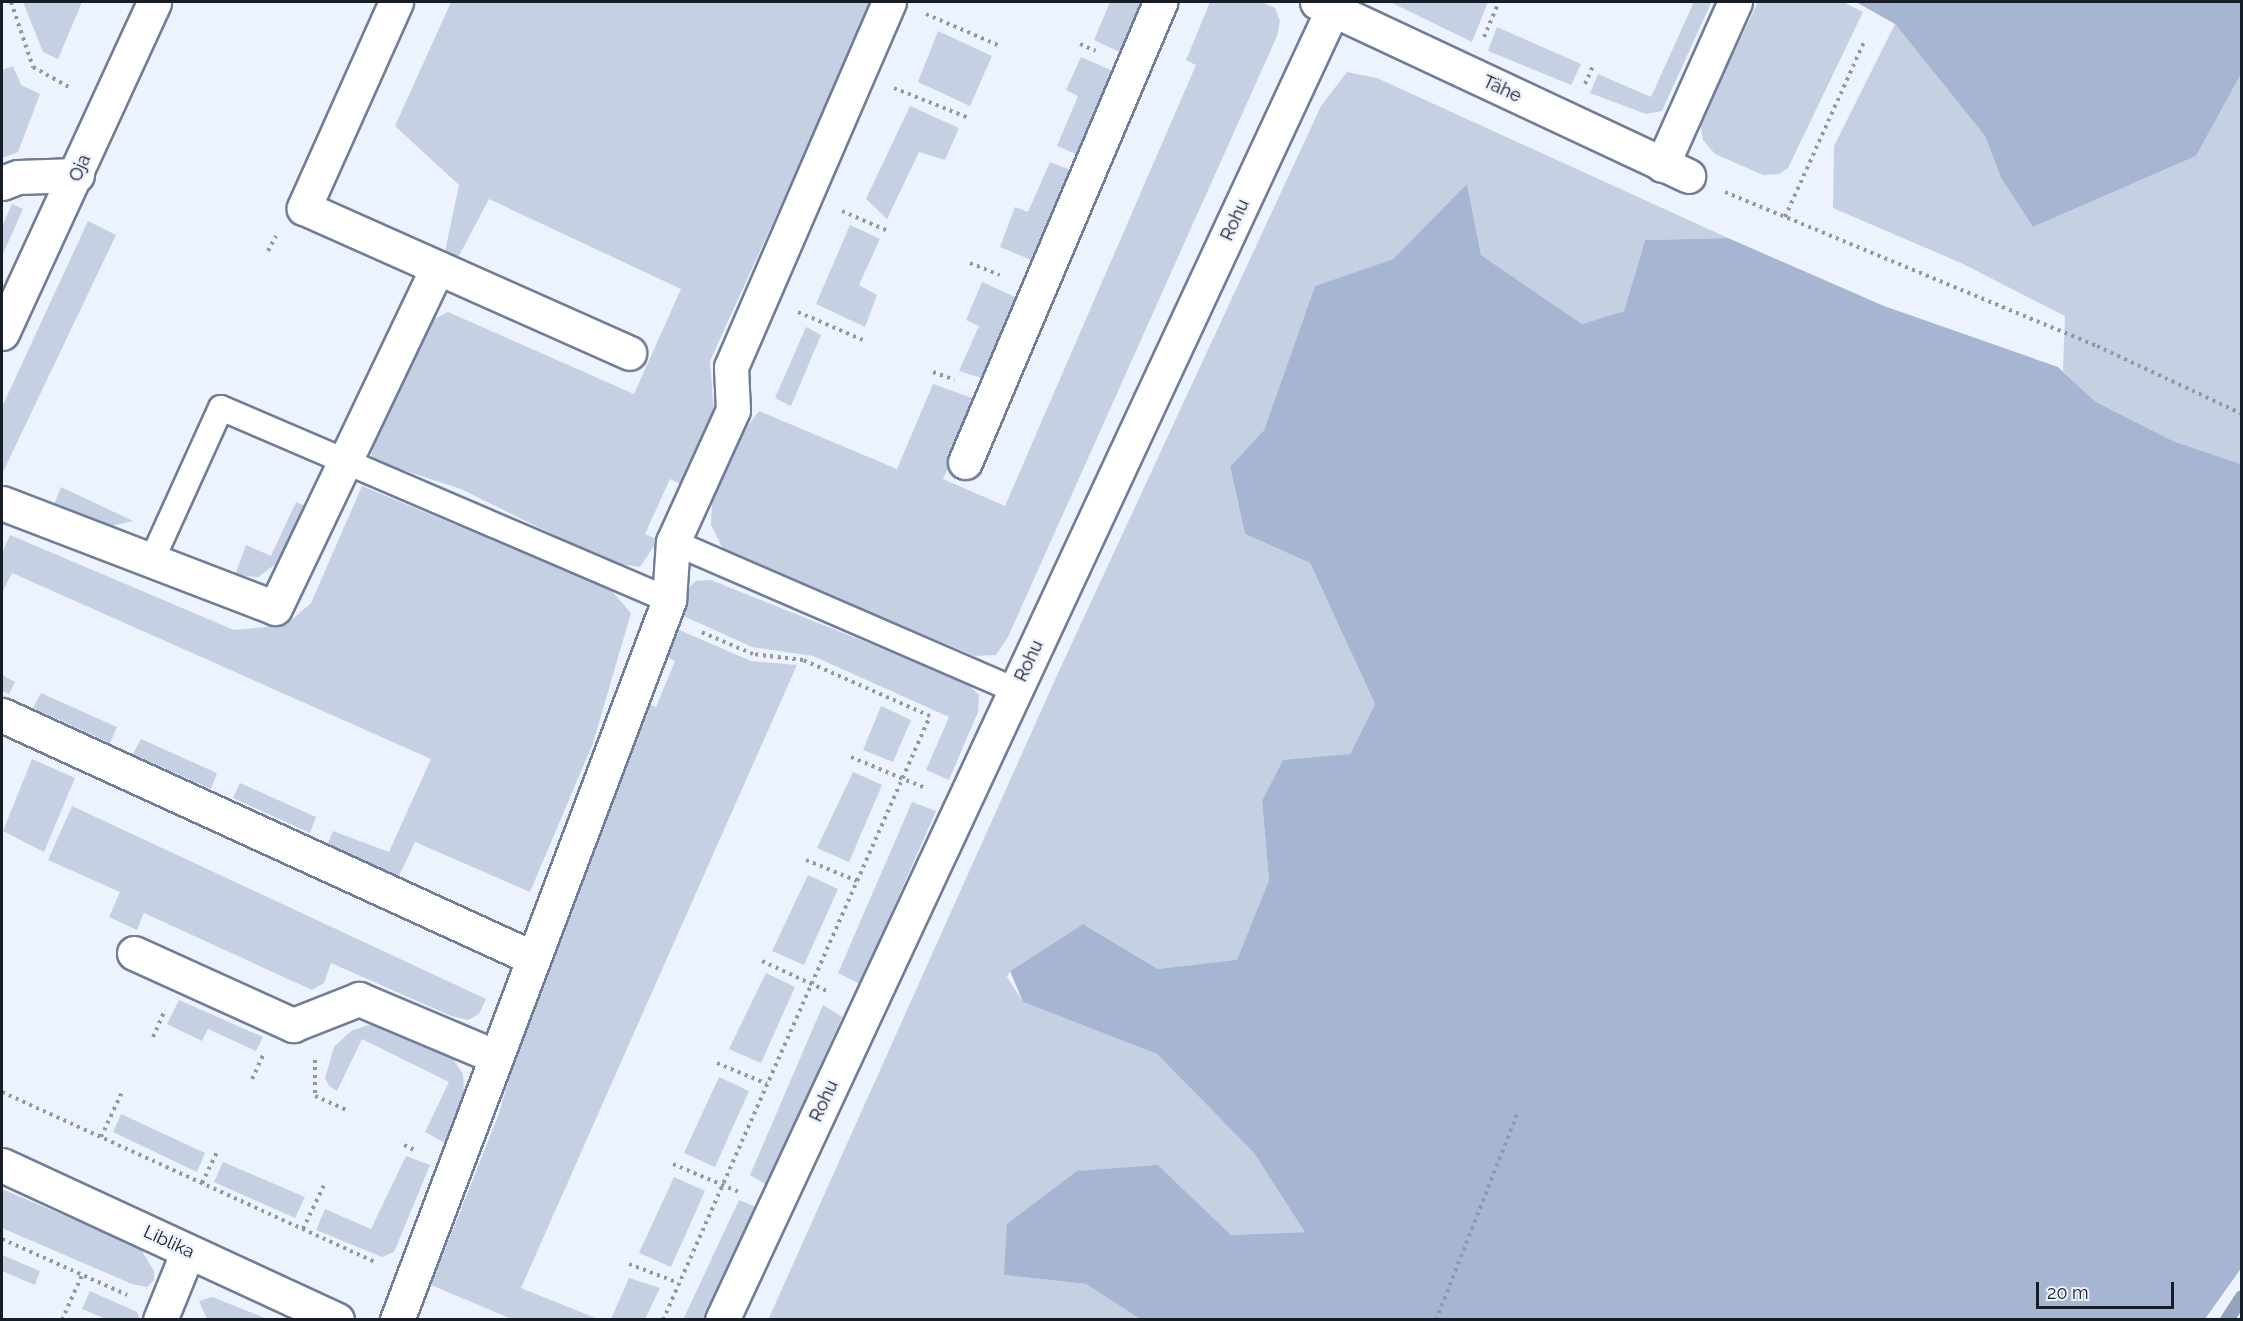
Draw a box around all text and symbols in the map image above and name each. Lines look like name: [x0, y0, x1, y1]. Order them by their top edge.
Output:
street label: Tähe: [1479, 71, 1525, 107]
street label: Oja: [65, 151, 95, 185]
street label: Rohu: [1216, 196, 1254, 244]
street label: Rohu: [1010, 637, 1048, 685]
street label: Rohu: [805, 1077, 843, 1125]
street label: Liblika: [140, 1221, 198, 1263]
scale bar: [2039, 1270, 2177, 1308]
text: 20 m: [2047, 1282, 2089, 1303]

